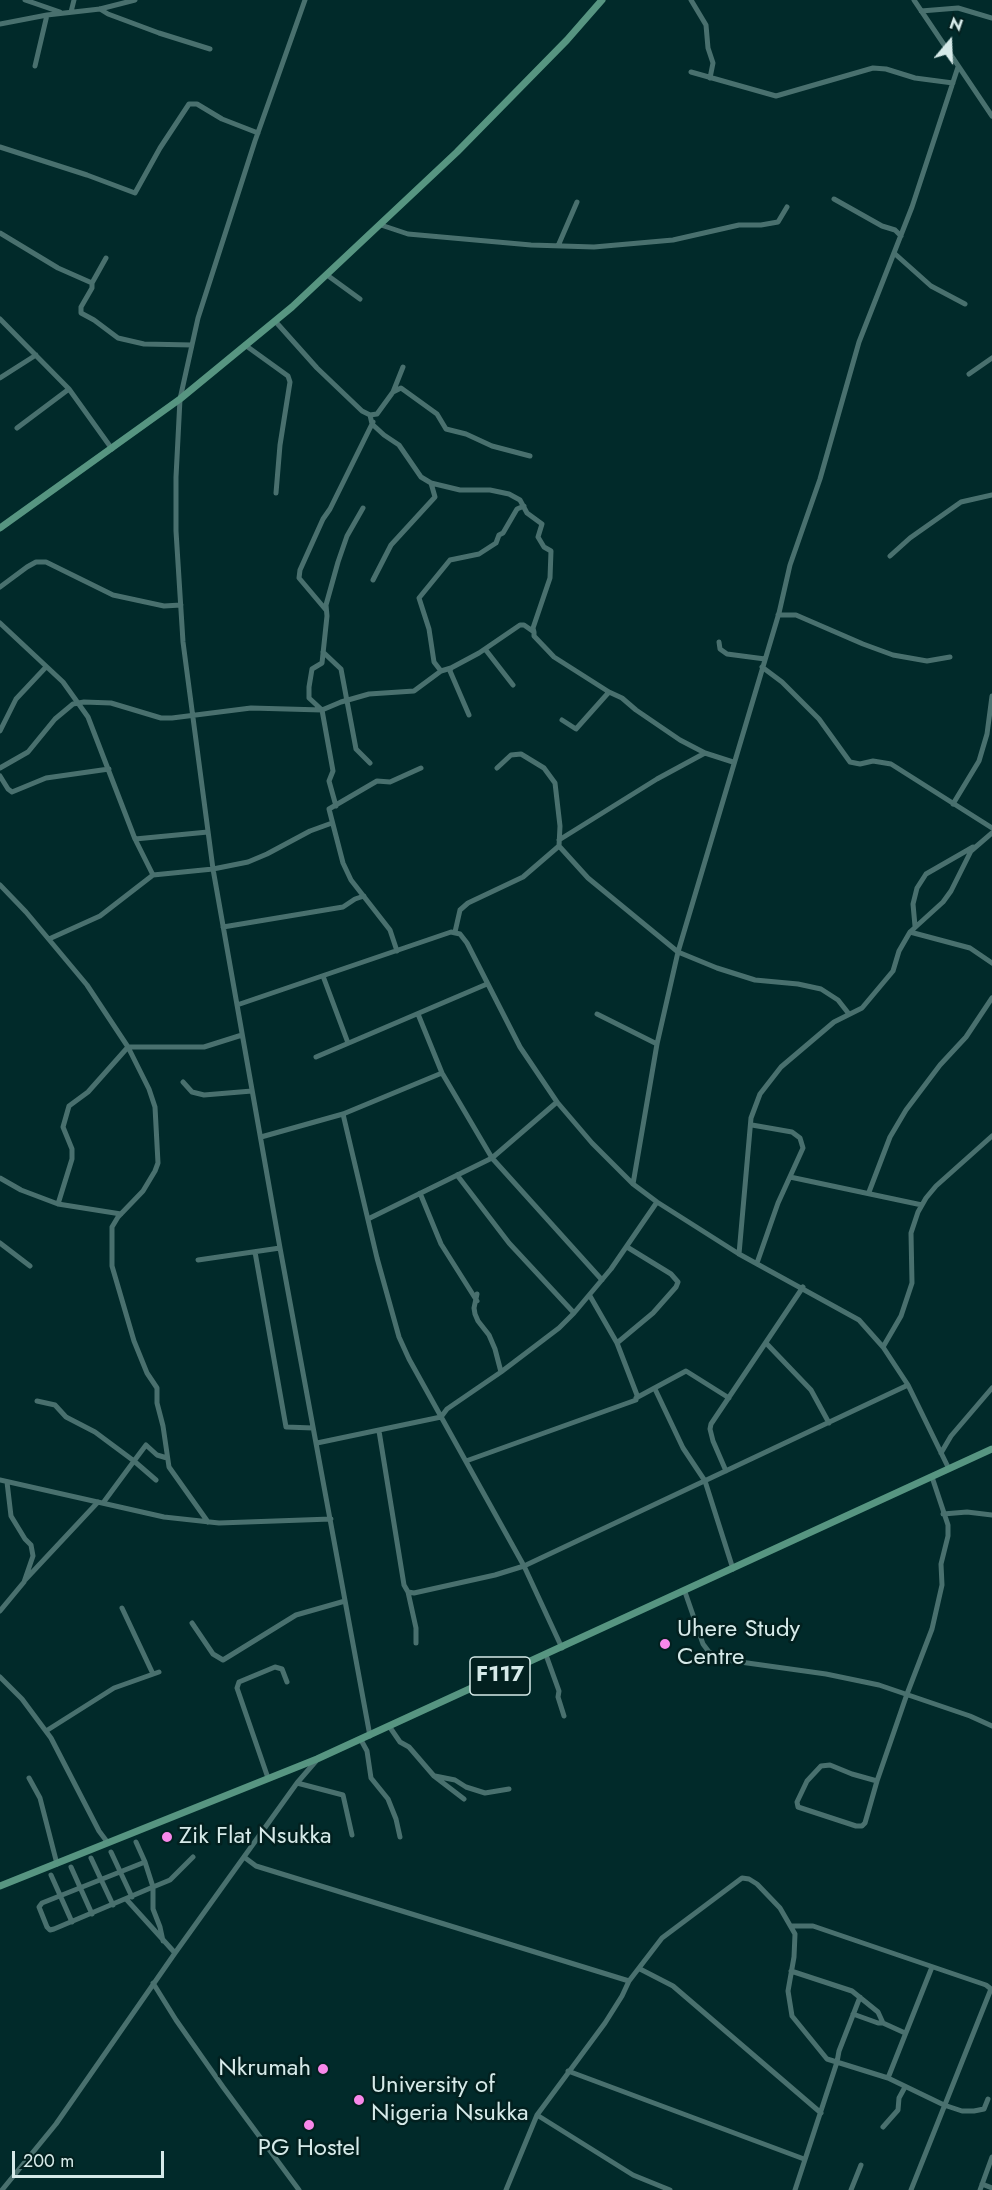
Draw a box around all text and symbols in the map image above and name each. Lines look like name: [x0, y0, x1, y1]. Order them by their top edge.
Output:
north arrow: [920, 12, 980, 72]
text: N: [946, 12, 966, 37]
place label: Uhere Study Centre: [677, 1616, 800, 1672]
marker: Uhere Study Centre: [658, 1637, 672, 1651]
road number: F117: [470, 1657, 530, 1695]
place label: Zik Flat Nsukka: [179, 1823, 332, 1851]
marker: Zik Flat Nsukka: [160, 1830, 174, 1844]
place label: Nkrumah: [218, 2055, 311, 2083]
marker: Nkrumah: [316, 2062, 330, 2076]
place label: University of Nigeria Nsukka: [371, 2072, 529, 2128]
marker: University of Nigeria Nsukka: [352, 2093, 366, 2107]
marker: PG Hostel: [302, 2118, 316, 2132]
place label: PG Hostel: [258, 2135, 360, 2163]
scale bar: [15, 2139, 166, 2177]
text: 200 m: [23, 2148, 74, 2174]

